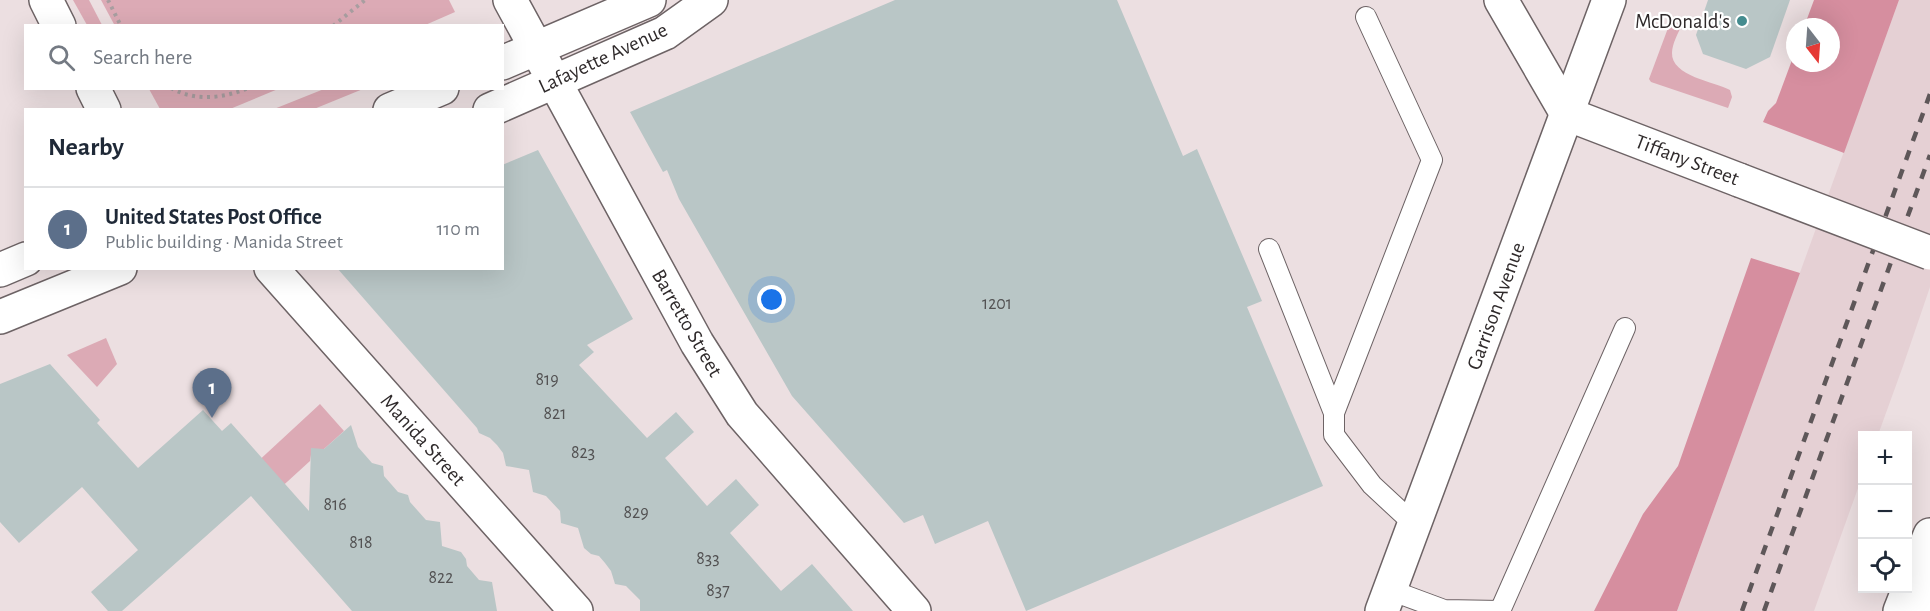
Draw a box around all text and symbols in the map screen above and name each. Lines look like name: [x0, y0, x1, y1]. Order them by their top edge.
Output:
place label: McDonald's: [1635, 11, 1730, 32]
marker: McDonald's: [1735, 14, 1749, 28]
north arrow: [1786, 18, 1840, 72]
street label: Lafayette Avenue: [535, 19, 671, 97]
search box: [24, 24, 504, 90]
icon: search: [45, 41, 78, 74]
text: Search here: [93, 46, 192, 68]
street label: Tiffany Street: [1632, 131, 1742, 190]
text: Nearby: [48, 134, 124, 160]
text: United States Post Office: [105, 206, 322, 228]
text: 1: [64, 219, 71, 239]
text: 110 m: [436, 219, 480, 239]
text: Public building · Manida Street: [105, 232, 343, 252]
street label: Garrison Avenue: [1463, 239, 1529, 373]
street label: Barretto Street: [648, 266, 726, 381]
your location: [757, 285, 786, 314]
house number: 1201: [982, 295, 1012, 313]
pin: 1: [192, 368, 232, 418]
house number: 819: [535, 371, 559, 389]
street label: Manida Street: [377, 390, 470, 490]
house number: 821: [544, 405, 566, 423]
map controls: [1858, 431, 1912, 593]
button: +: [1858, 431, 1912, 485]
house number: 823: [571, 444, 595, 462]
button: −: [1858, 485, 1912, 539]
house number: 816: [323, 496, 347, 514]
house number: 829: [623, 504, 649, 522]
house number: 818: [349, 534, 373, 552]
button: locate: [1858, 539, 1912, 593]
house number: 833: [696, 550, 720, 568]
house number: 822: [429, 569, 453, 587]
house number: 837: [706, 582, 730, 600]

